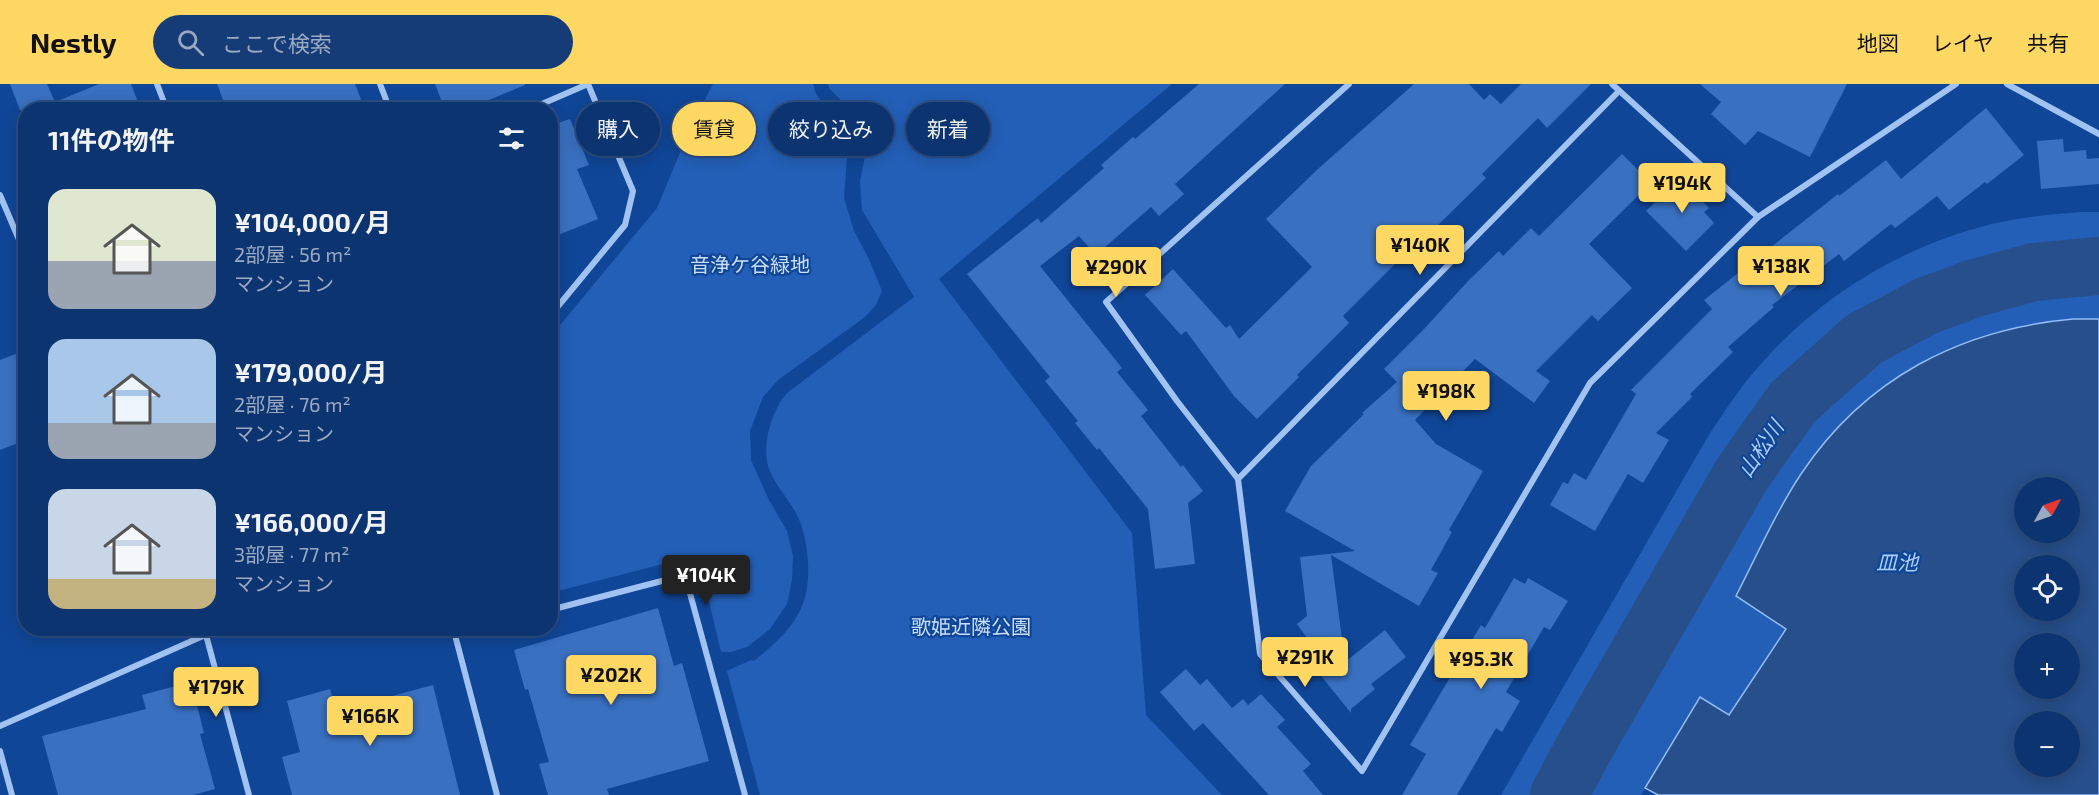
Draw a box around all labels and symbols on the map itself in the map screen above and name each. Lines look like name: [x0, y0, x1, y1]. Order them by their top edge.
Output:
pin: ¥194K: [1640, 163, 1724, 214]
pin: ¥140K: [1378, 225, 1462, 276]
pin: ¥138K: [1739, 246, 1823, 297]
pin: ¥290K: [1074, 247, 1158, 298]
park label: 音浄ケ谷緑地: [690, 252, 810, 276]
pin: ¥198K: [1404, 371, 1488, 422]
water label: 山松川: [1732, 413, 1789, 481]
north arrow: [2014, 477, 2080, 543]
water label: 皿池: [1876, 549, 1920, 574]
pin: ¥104K: [664, 555, 748, 606]
park label: 歌姫近隣公園: [911, 614, 1031, 638]
pin: ¥291K: [1263, 637, 1347, 688]
pin: ¥95.3K: [1432, 639, 1530, 690]
pin: ¥202K: [569, 655, 653, 706]
pin: ¥179K: [174, 667, 258, 718]
pin: ¥166K: [328, 696, 412, 747]

